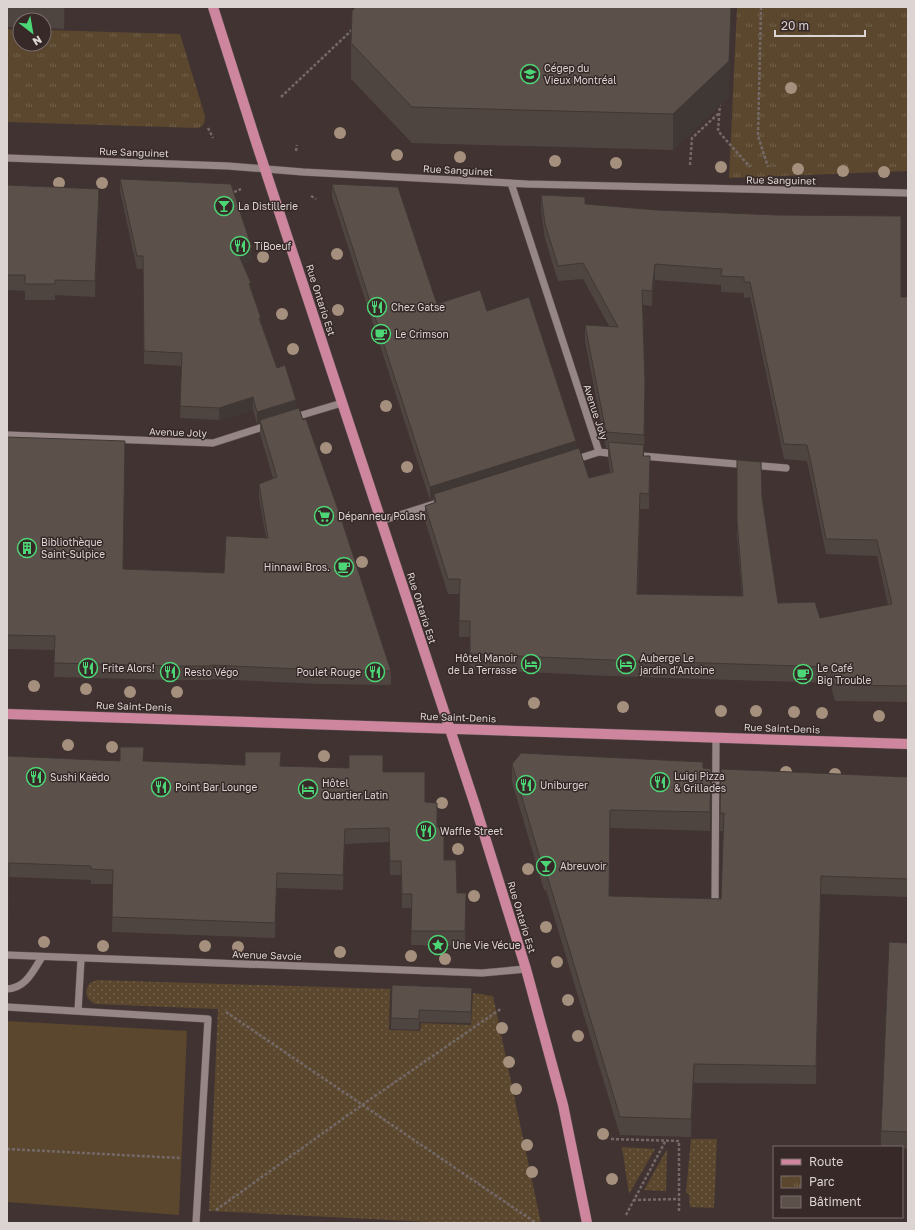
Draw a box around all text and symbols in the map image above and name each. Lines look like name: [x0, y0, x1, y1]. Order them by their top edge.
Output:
north arrow: [12, 12, 52, 52]
scale bar: [775, 12, 865, 38]
text: 20 m: [781, 18, 809, 33]
text: N: [30, 33, 44, 49]
place label: Cégep du Vieux Montréal: [544, 62, 616, 86]
school or university icon: Cégep du Vieux Montréal: [519, 63, 541, 85]
street label: Rue Sanguinet: [99, 145, 169, 159]
street label: Rue Sanguinet: [423, 162, 493, 178]
street label: Rue Sanguinet: [746, 173, 816, 187]
bar icon: La Distillerie: [213, 195, 235, 217]
place label: La Distillerie: [238, 200, 298, 212]
restaurant icon: TiBoeuf: [229, 235, 251, 257]
place label: TiBoeuf: [254, 240, 291, 252]
street label: Rue Ontario Est: [304, 263, 338, 337]
restaurant icon: Chez Gatse: [366, 296, 388, 318]
place label: Chez Gatse: [391, 301, 445, 313]
cafe icon: Le Crimson: [370, 323, 392, 345]
place label: Le Crimson: [395, 328, 449, 340]
street label: Avenue Joly: [581, 383, 611, 442]
street label: Avenue Joly: [149, 425, 208, 439]
supermarket icon: Dépanneur Polash: [313, 505, 335, 527]
place label: Dépanneur Polash: [338, 510, 426, 522]
place label: Bibliothèque Saint-Sulpice: [41, 536, 105, 560]
building icon: Bibliothèque Saint-Sulpice: [16, 537, 38, 559]
cafe icon: Hinnawi Bros.: [333, 556, 355, 578]
place label: Hinnawi Bros.: [264, 561, 330, 573]
street label: Rue Ontario Est: [405, 571, 439, 645]
place label: Hôtel Manoir de La Terrasse: [448, 652, 517, 676]
place label: Auberge Le jardin d'Antoine: [639, 652, 715, 676]
hotel icon: Hôtel Manoir de La Terrasse: [520, 653, 542, 675]
hotel icon: Auberge Le jardin d'Antoine: [615, 653, 637, 675]
restaurant icon: Frite Alors!: [77, 657, 99, 679]
restaurant icon: Resto Végo: [159, 661, 181, 683]
restaurant icon: Poulet Rouge: [364, 661, 386, 683]
place label: Frite Alors!: [102, 662, 155, 674]
place label: Le Café Big Trouble: [817, 662, 871, 686]
cafe icon: Le Café Big Trouble: [792, 663, 814, 685]
place label: Resto Végo: [184, 666, 238, 678]
place label: Poulet Rouge: [296, 666, 361, 678]
street label: Rue Saint-Denis: [96, 699, 172, 713]
street label: Rue Saint-Denis: [420, 710, 496, 724]
street label: Rue Saint-Denis: [744, 721, 820, 735]
restaurant icon: Sushi Kaëdo: [25, 766, 47, 788]
place label: Luigi Pizza & Grillades: [674, 770, 726, 794]
place label: Sushi Kaëdo: [50, 771, 109, 783]
restaurant icon: Luigi Pizza & Grillades: [649, 771, 671, 793]
restaurant icon: Uniburger: [515, 774, 537, 796]
restaurant icon: Point Bar Lounge: [150, 776, 172, 798]
place label: Hôtel Quartier Latin: [322, 777, 388, 801]
hotel icon: Hôtel Quartier Latin: [297, 778, 319, 800]
place label: Uniburger: [540, 779, 588, 791]
place label: Point Bar Lounge: [175, 781, 257, 793]
restaurant icon: Waffle Street: [415, 820, 437, 842]
place label: Waffle Street: [440, 825, 503, 837]
bar icon: Abreuvoir: [535, 855, 557, 877]
place label: Abreuvoir: [560, 860, 607, 872]
street label: Rue Ontario Est: [505, 880, 539, 954]
place icon: Une Vie Vécue: [427, 934, 449, 956]
place label: Une Vie Vécue: [452, 939, 521, 951]
street label: Avenue Savoie: [232, 948, 302, 962]
legend: [773, 1146, 903, 1218]
text: Route: [809, 1154, 843, 1169]
text: Parc: [809, 1174, 835, 1189]
text: Bâtiment: [809, 1194, 862, 1209]

